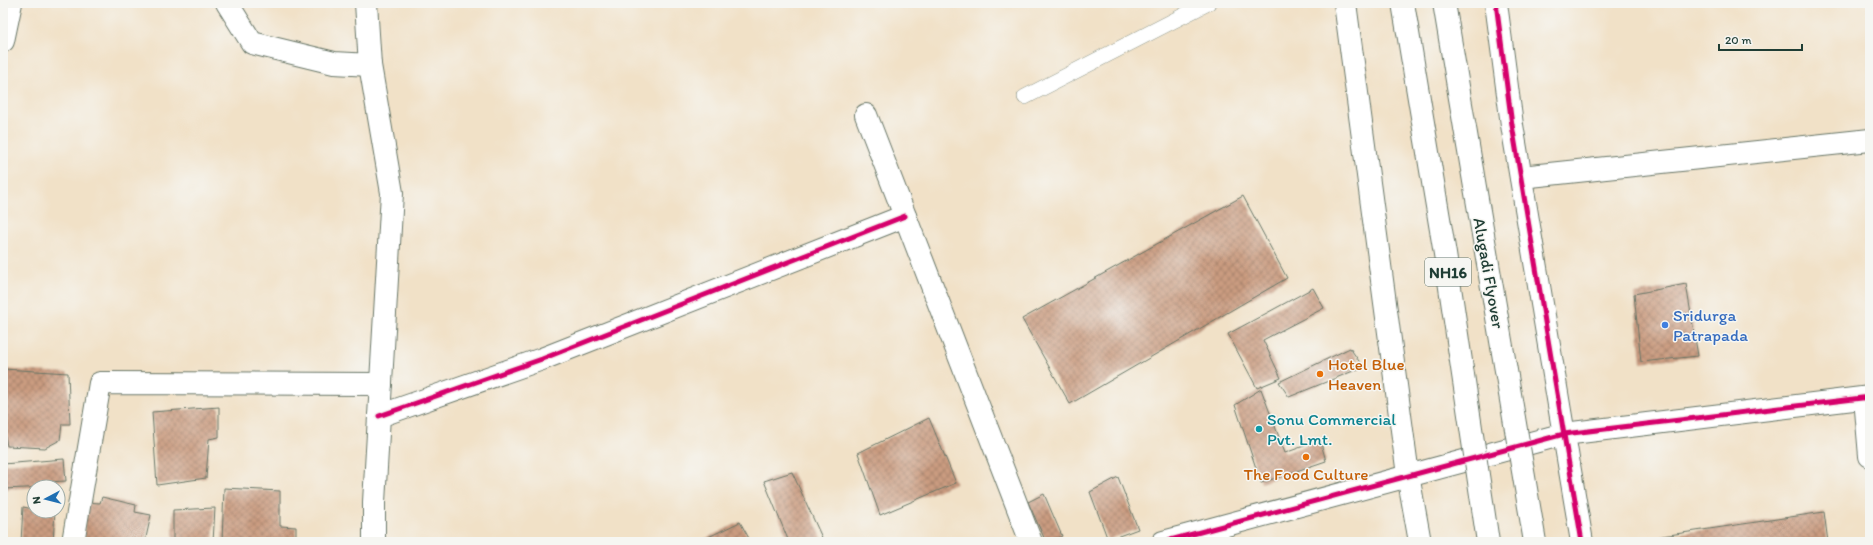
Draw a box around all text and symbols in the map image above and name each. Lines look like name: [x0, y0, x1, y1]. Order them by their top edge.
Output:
scale bar: [1719, 26, 1802, 52]
text: 20 m: [1725, 33, 1752, 47]
street label: Alugadi Flyover: [1469, 216, 1509, 330]
road number: NH16: [1425, 258, 1471, 286]
place label: Sridurga Patrapada: [1673, 305, 1748, 345]
marker: Sridurga Patrapada: [1660, 320, 1670, 330]
place label: Hotel Blue Heaven: [1328, 354, 1405, 394]
marker: Hotel Blue Heaven: [1315, 369, 1325, 379]
place label: Sonu Commercial Pvt. Lmt.: [1267, 409, 1396, 449]
marker: Sonu Commercial Pvt. Lmt.: [1254, 424, 1264, 434]
marker: The Food Culture: [1301, 452, 1311, 462]
place label: The Food Culture: [1243, 464, 1369, 484]
north arrow: [26, 479, 66, 519]
text: N: [30, 496, 43, 505]

